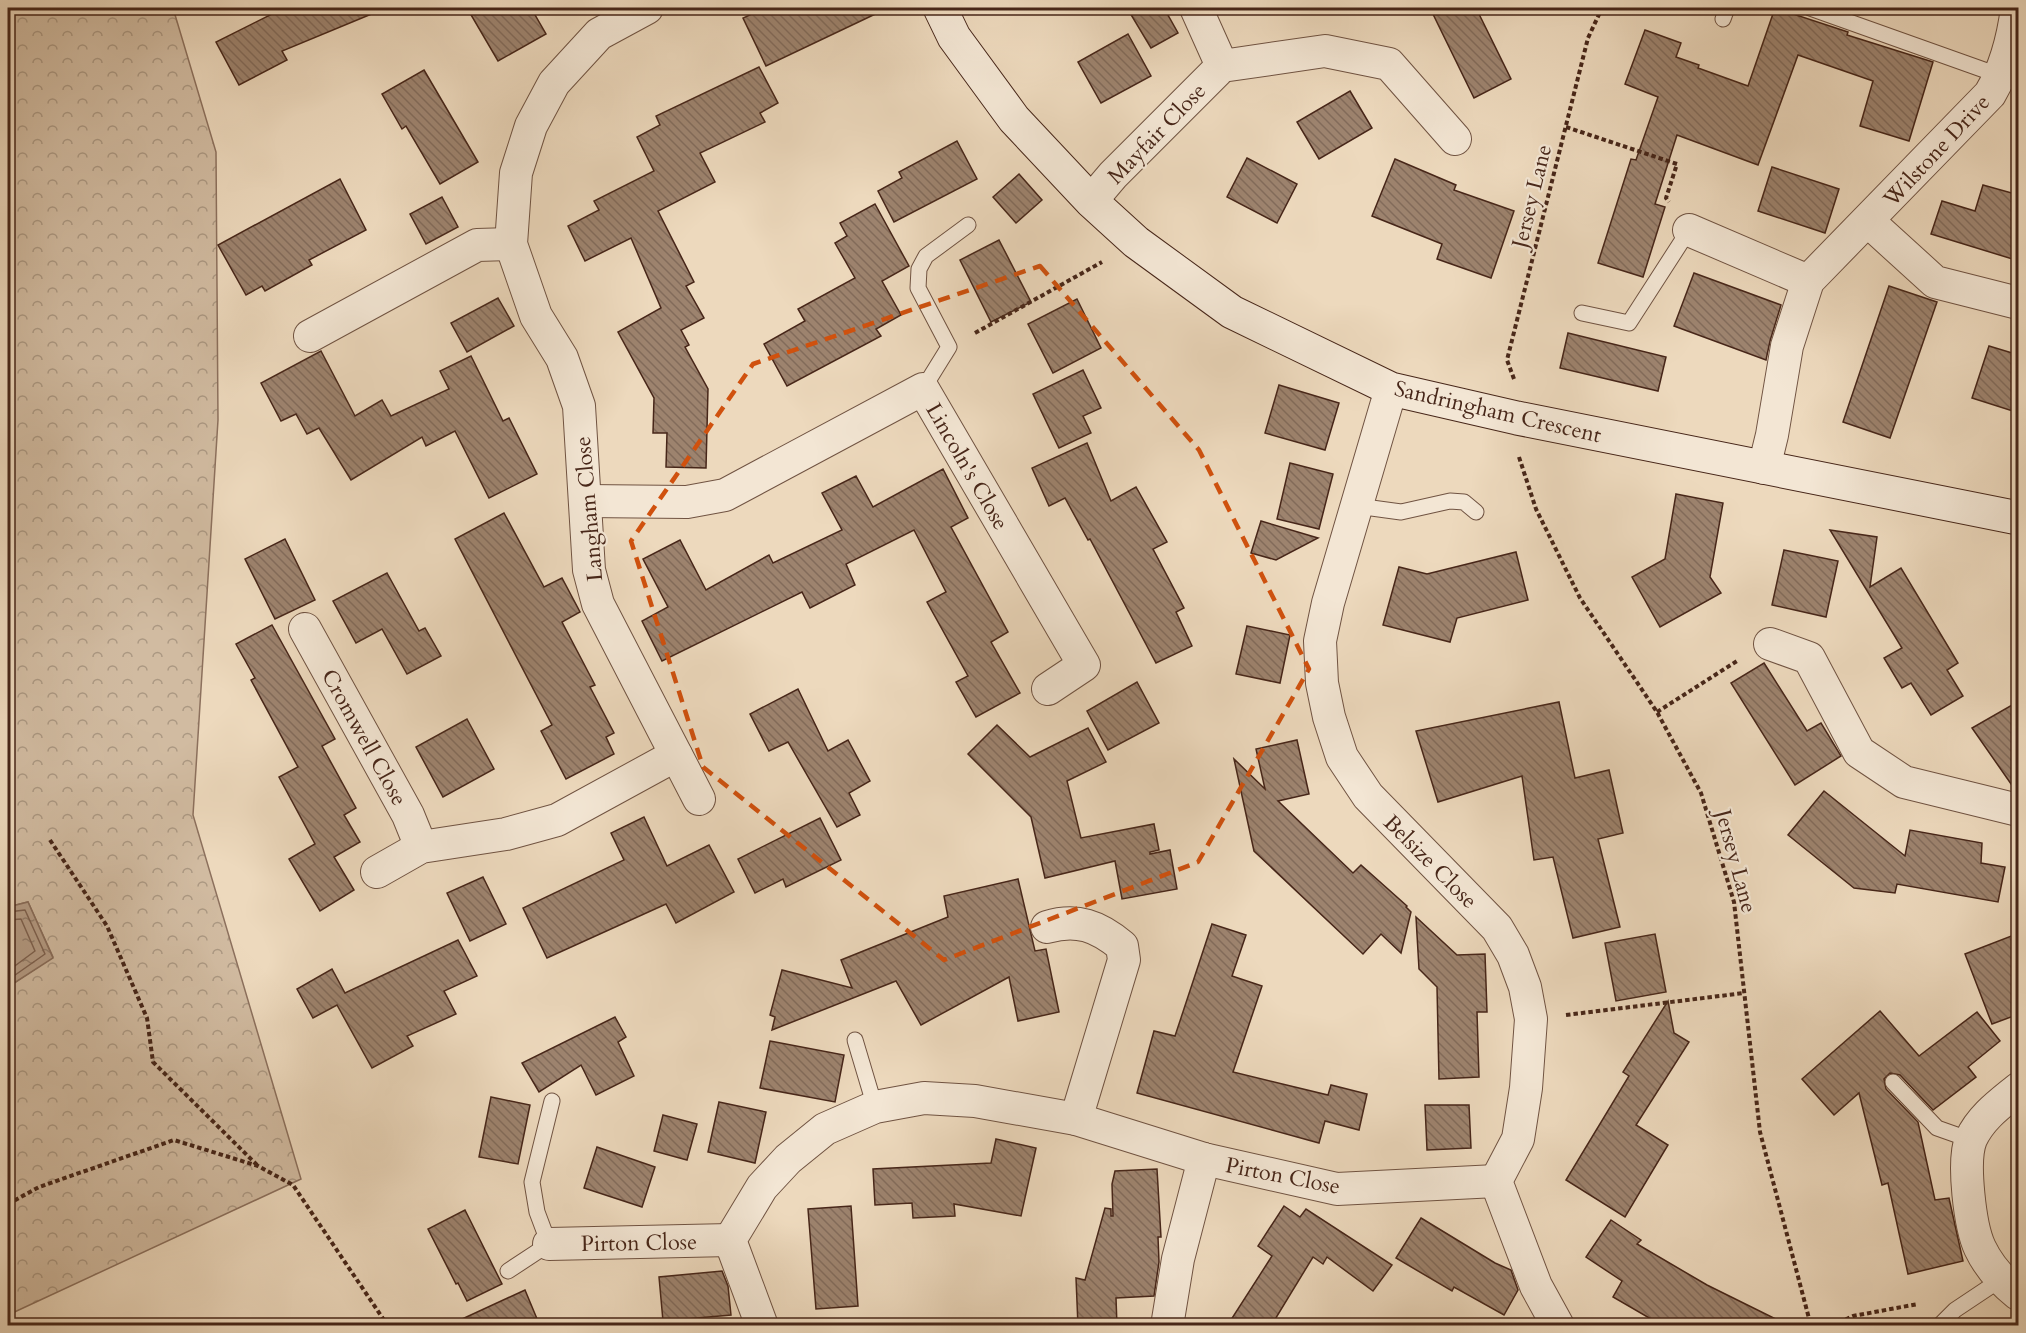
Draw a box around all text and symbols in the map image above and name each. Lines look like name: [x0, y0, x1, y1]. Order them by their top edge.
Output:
street label: Mayfair Close: [1101, 77, 1213, 191]
street label: Wilstone Drive: [1876, 88, 1997, 214]
street label: Jersey Lane: [1504, 141, 1559, 254]
street label: Sandringham Crescent: [1391, 374, 1604, 450]
street label: Lincoln's Close: [919, 398, 1016, 535]
street label: Langham Close: [568, 435, 610, 583]
street label: Cromwell Close: [314, 664, 414, 811]
street label: Jersey Lane: [1707, 803, 1764, 916]
street label: Belsize Close: [1377, 808, 1484, 915]
street label: Pirton Close: [1223, 1150, 1343, 1202]
street label: Pirton Close: [581, 1227, 697, 1259]

